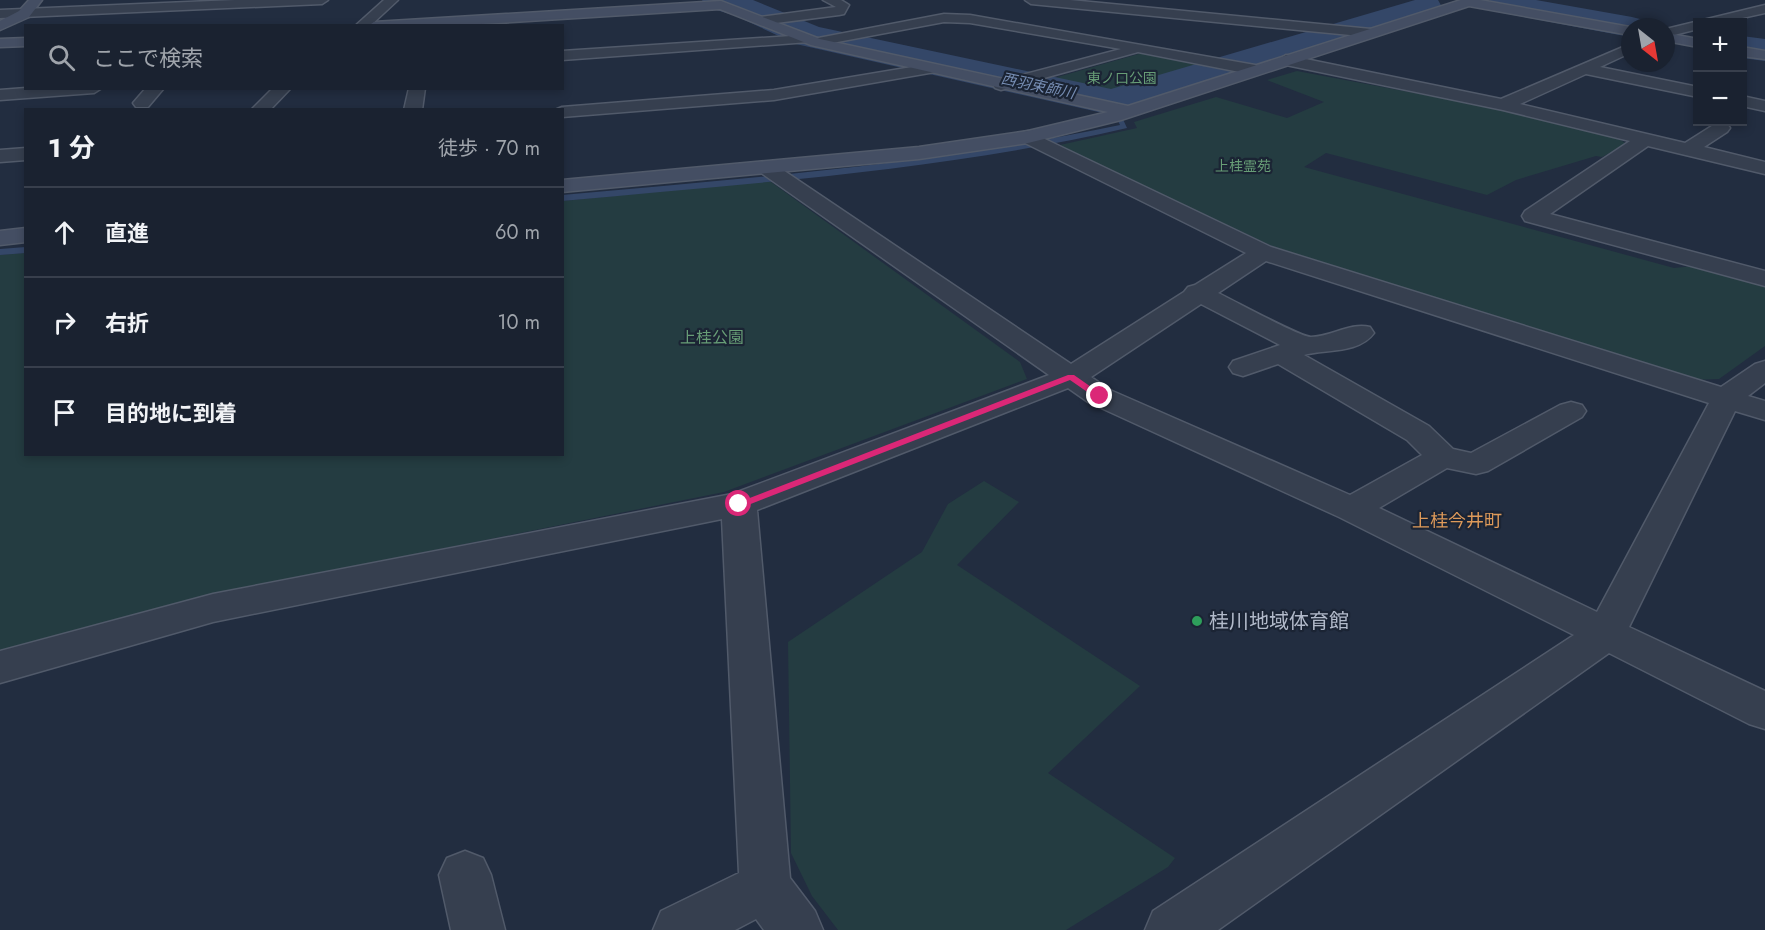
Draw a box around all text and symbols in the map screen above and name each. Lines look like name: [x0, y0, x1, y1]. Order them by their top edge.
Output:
north arrow: [1621, 18, 1675, 72]
map controls: [1693, 18, 1747, 126]
button: +: [1693, 18, 1747, 72]
search box: [24, 24, 564, 90]
icon: search: [45, 41, 78, 74]
text: ここで検索: [93, 42, 203, 74]
water label: 西羽束師川: [999, 67, 1079, 105]
park label: 東ノ口公園: [1087, 68, 1157, 88]
button: −: [1693, 72, 1747, 126]
text: 1 分: [48, 129, 95, 167]
text: 徒歩 · 70 m: [438, 134, 540, 163]
park label: 上桂霊苑: [1215, 156, 1271, 176]
icon: ahead: [48, 216, 81, 249]
text: 直進: [105, 217, 149, 249]
text: 60 m: [495, 218, 540, 247]
icon: right: [48, 306, 81, 339]
text: 右折: [105, 307, 149, 339]
text: 10 m: [497, 308, 540, 337]
park label: 上桂公園: [680, 326, 744, 349]
route end: [1086, 382, 1112, 408]
icon: arrive: [48, 396, 81, 429]
text: 目的地に到着: [105, 397, 237, 429]
route start: [725, 490, 751, 516]
district label: 上桂今井町: [1412, 508, 1502, 534]
place label: 桂川地域体育館: [1209, 607, 1349, 636]
marker: 桂川地域体育館: [1190, 614, 1204, 628]

